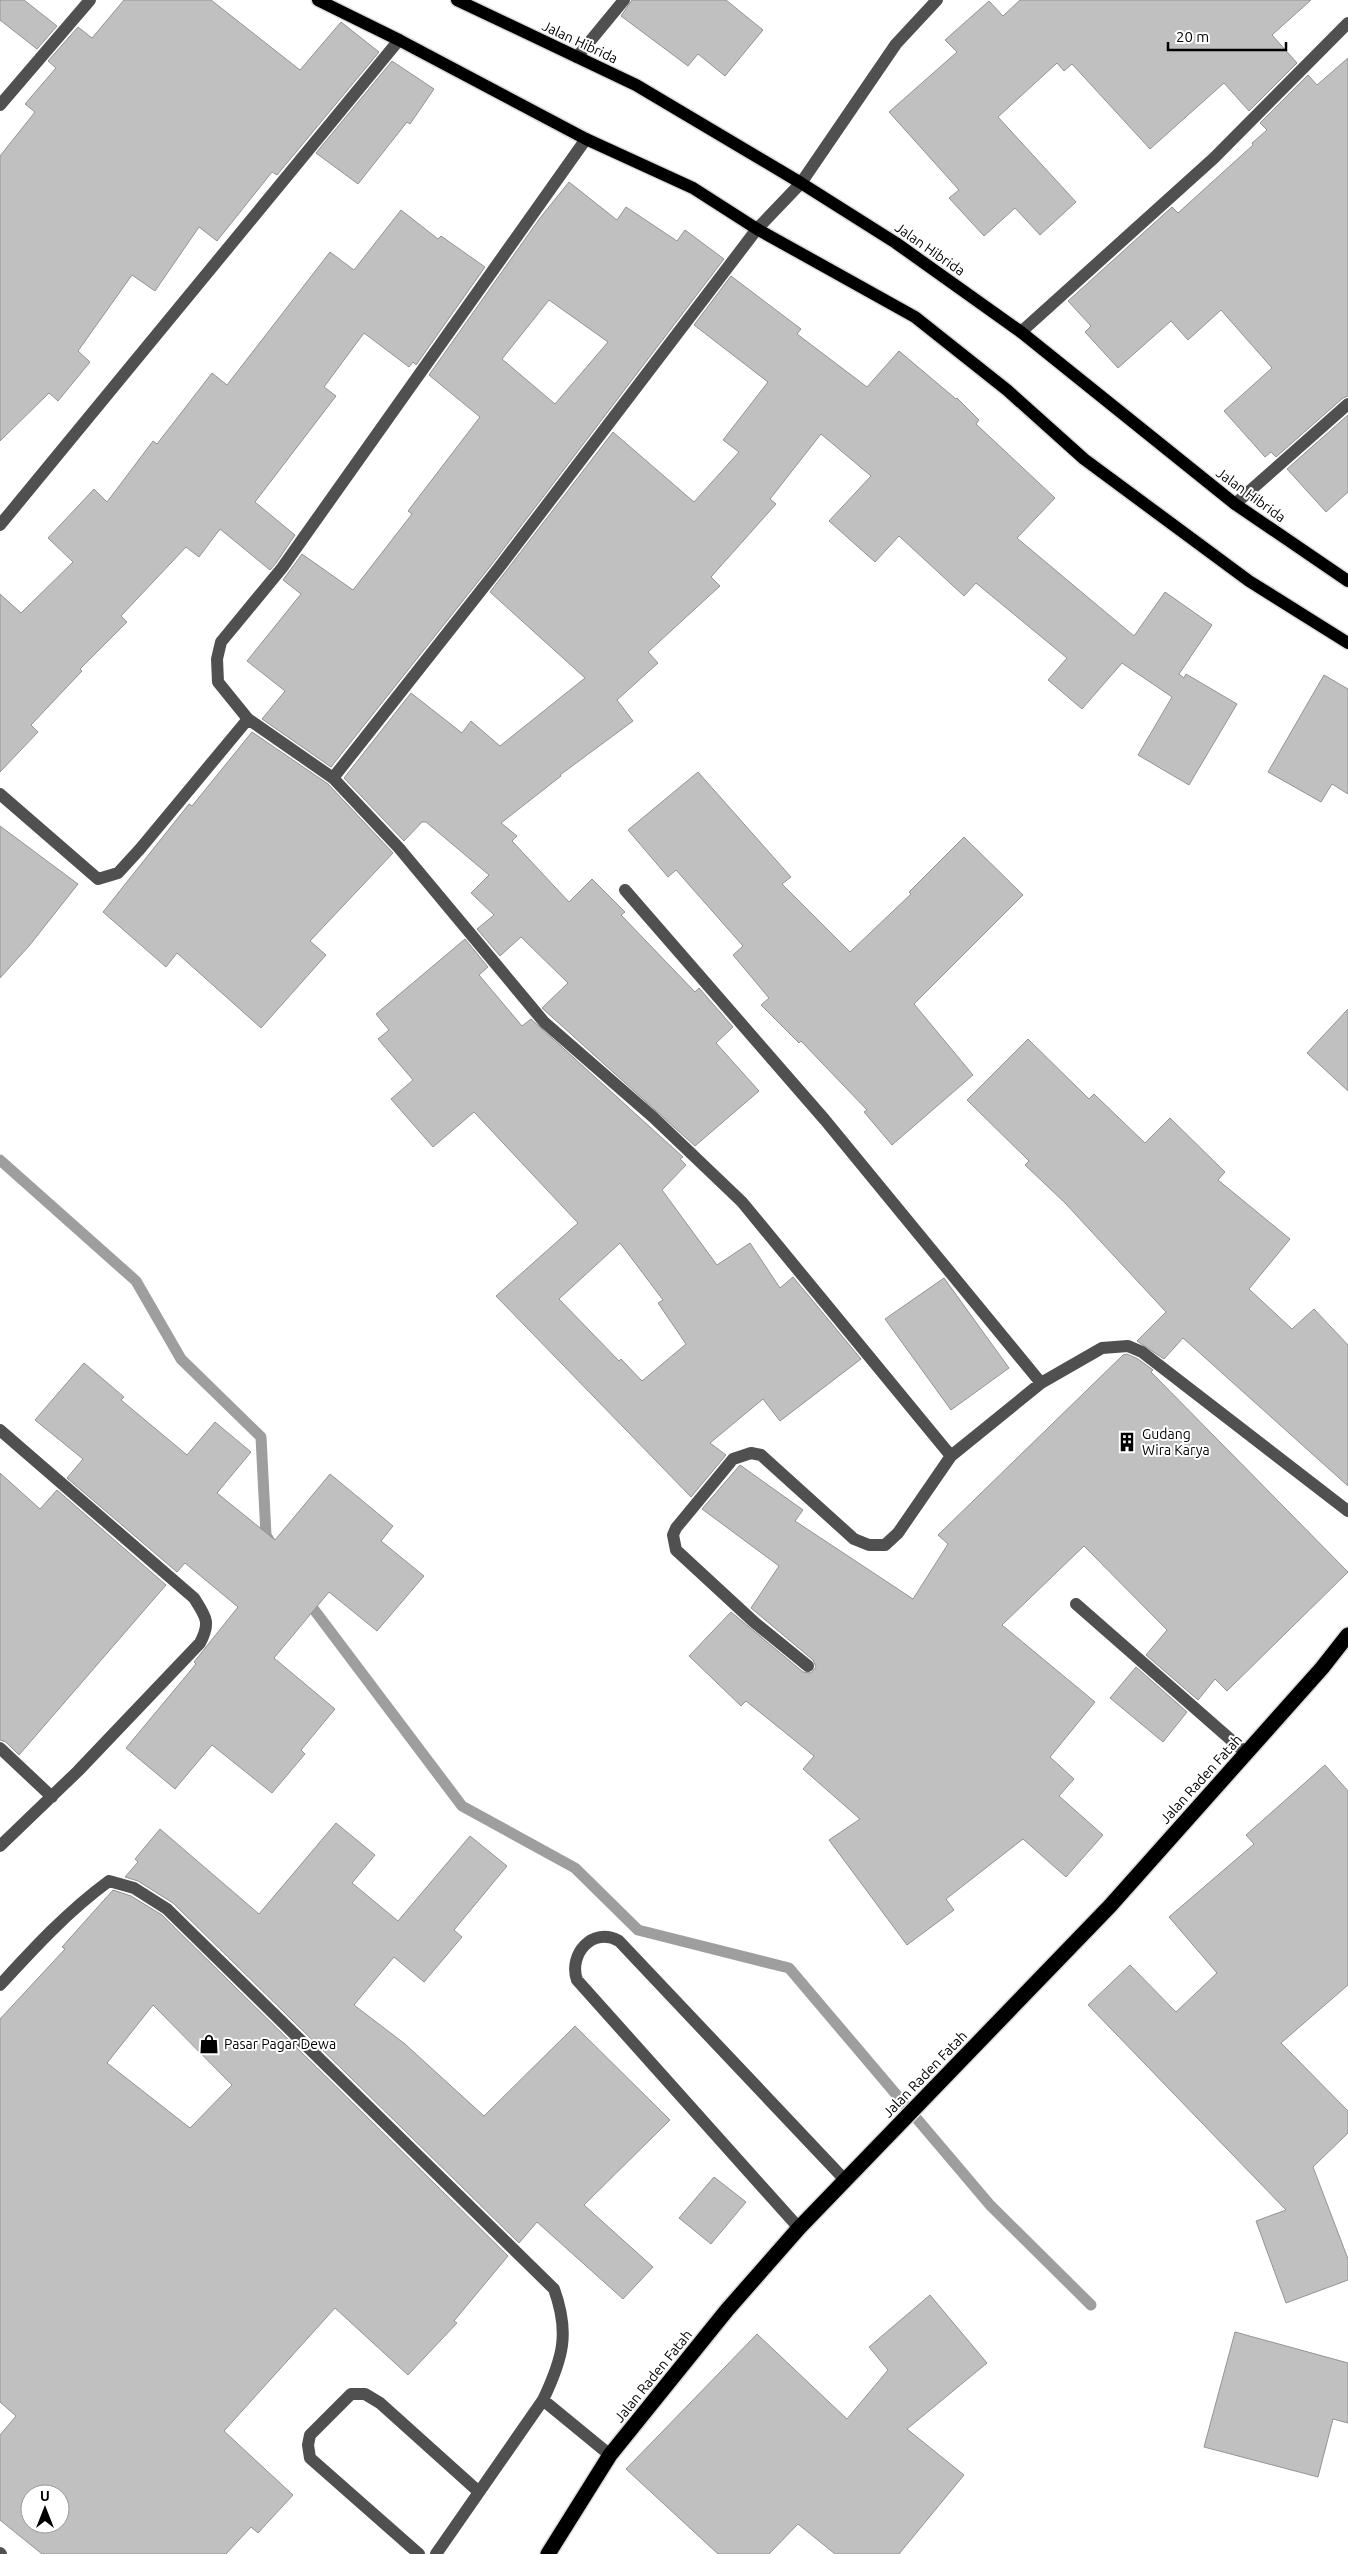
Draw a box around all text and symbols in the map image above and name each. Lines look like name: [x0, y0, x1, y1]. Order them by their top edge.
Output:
street label: Jalan Hibrida: [540, 18, 620, 66]
scale bar: [1168, 20, 1286, 52]
text: 20 m: [1176, 28, 1209, 45]
street label: Jalan Hibrida: [892, 219, 968, 279]
street label: Jalan Hibrida: [1213, 465, 1289, 525]
place label: Gudang Wira Karya: [1142, 1426, 1210, 1458]
building icon: Gudang Wira Karya: [1116, 1431, 1138, 1453]
street label: Jalan Raden Fatah: [1157, 1731, 1245, 1827]
street label: Jalan Raden Fatah: [880, 2027, 970, 2121]
shop icon: Pasar Pagar Dewa: [198, 2033, 220, 2055]
place label: Pasar Pagar Dewa: [224, 2036, 336, 2052]
street label: Jalan Raden Fatah: [611, 2327, 695, 2425]
north arrow: [20, 2484, 70, 2534]
text: U: [40, 2488, 50, 2504]

